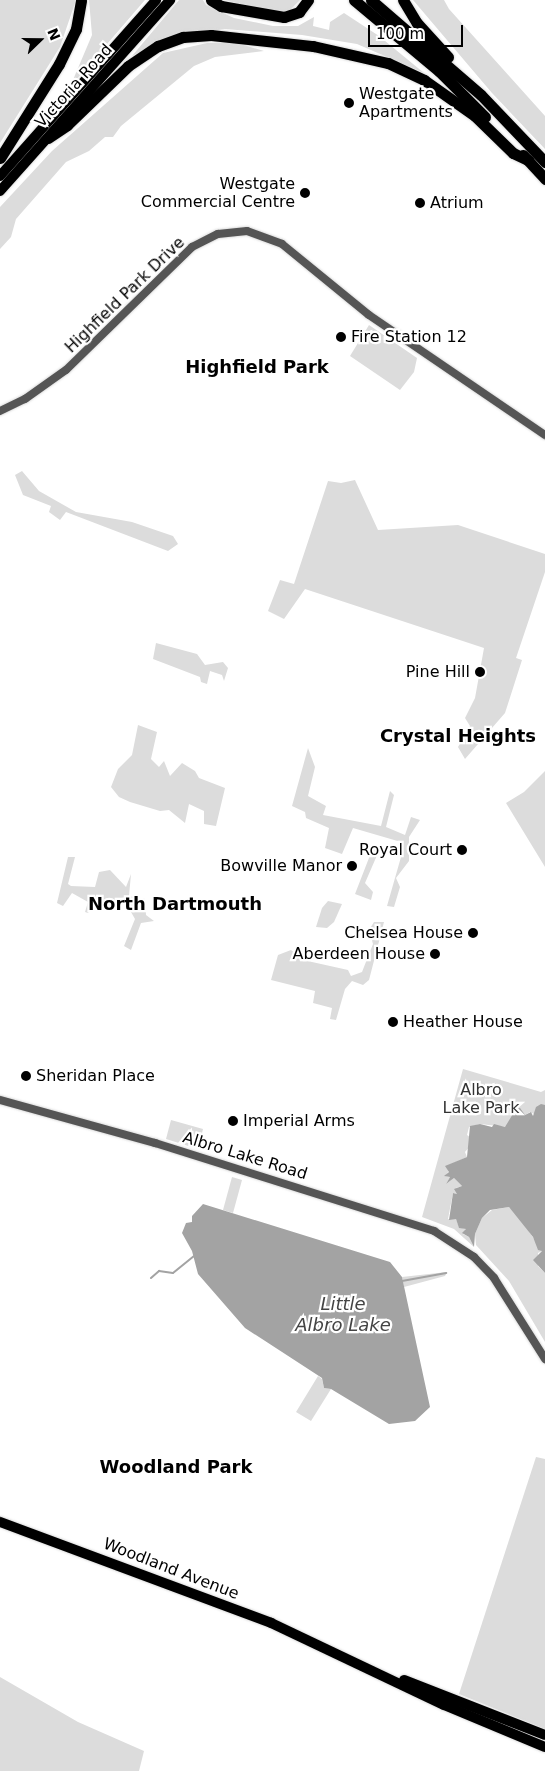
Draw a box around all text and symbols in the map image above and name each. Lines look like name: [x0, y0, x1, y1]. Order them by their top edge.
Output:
north arrow: [15, 15, 65, 65]
scale bar: [370, 15, 465, 47]
text: 100 m: [376, 25, 424, 43]
text: N: [44, 26, 64, 43]
street label: Victoria Road: [31, 40, 117, 132]
place label: Westgate Apartments: [359, 84, 453, 122]
marker: Westgate Apartments: [343, 97, 355, 109]
place label: Westgate Commercial Centre: [141, 174, 295, 212]
marker: Westgate Commercial Centre: [299, 187, 311, 199]
place label: Atrium: [430, 193, 484, 213]
marker: Atrium: [414, 197, 426, 209]
street label: Highfield Park Drive: [61, 233, 189, 357]
place label: Fire Station 12: [351, 327, 467, 347]
marker: Fire Station 12: [335, 331, 347, 343]
district label: Highfield Park: [185, 356, 329, 378]
place label: Pine Hill: [406, 662, 470, 682]
marker: Pine Hill: [474, 666, 486, 678]
district label: Crystal Heights: [380, 725, 536, 747]
place label: Royal Court: [359, 840, 452, 860]
marker: Royal Court: [456, 844, 468, 856]
place label: Bowville Manor: [220, 856, 342, 876]
marker: Bowville Manor: [346, 860, 358, 872]
district label: North Dartmouth: [88, 893, 262, 915]
place label: Chelsea House: [344, 923, 463, 943]
marker: Chelsea House: [467, 927, 479, 939]
place label: Aberdeen House: [293, 944, 425, 964]
marker: Aberdeen House: [429, 948, 441, 960]
place label: Heather House: [403, 1012, 523, 1032]
marker: Heather House: [387, 1016, 399, 1028]
place label: Sheridan Place: [36, 1066, 155, 1086]
marker: Sheridan Place: [20, 1070, 32, 1082]
park label: Albro Lake Park: [443, 1080, 519, 1118]
place label: Imperial Arms: [243, 1111, 355, 1131]
marker: Imperial Arms: [227, 1115, 239, 1127]
street label: Albro Lake Road: [180, 1128, 310, 1184]
water label: Little Albro Lake: [295, 1294, 391, 1336]
district label: Woodland Park: [100, 1456, 252, 1478]
street label: Woodland Avenue: [100, 1534, 242, 1604]

